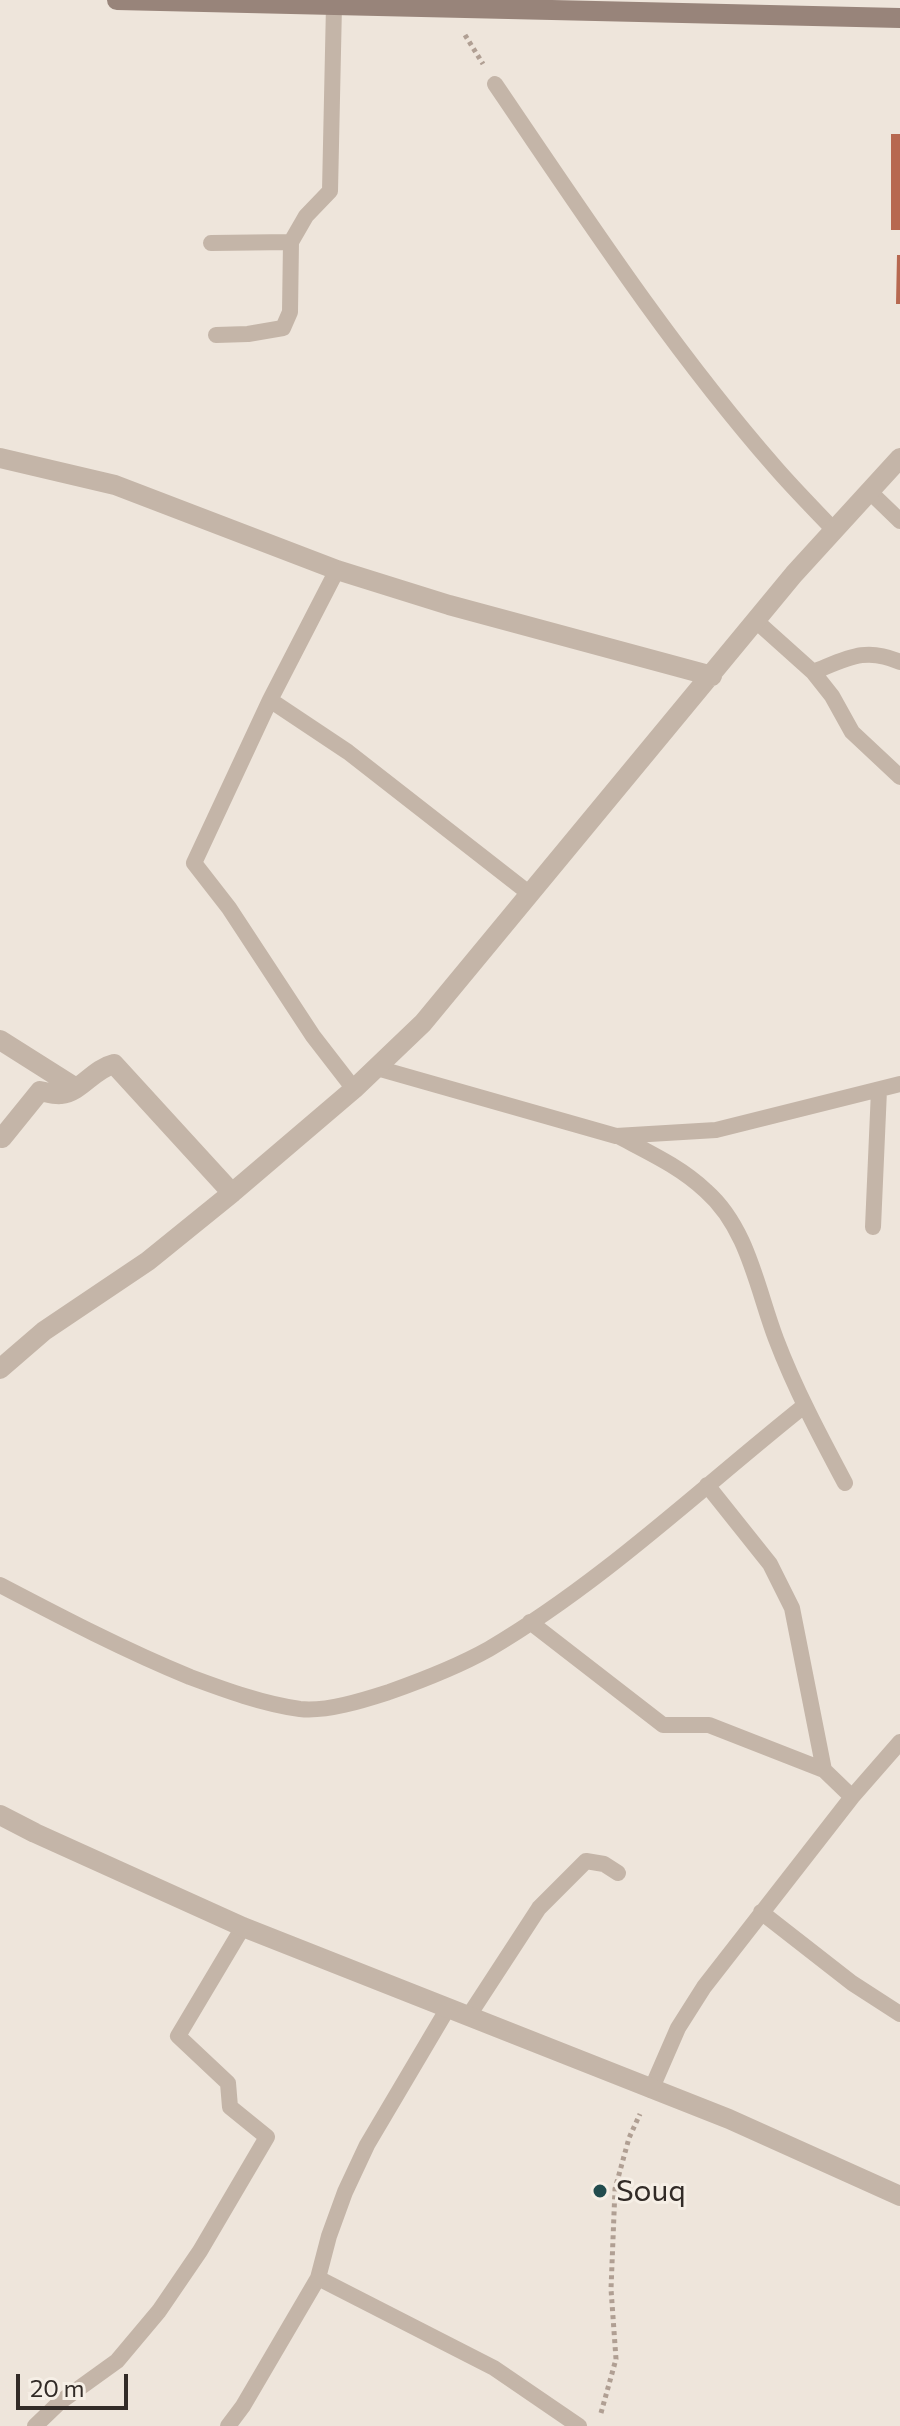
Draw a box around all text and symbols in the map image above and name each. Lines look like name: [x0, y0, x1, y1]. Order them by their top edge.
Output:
place label: Souq: [616, 2173, 686, 2209]
marker: Souq: [591, 2182, 609, 2200]
scale bar: [20, 2358, 132, 2408]
text: 20 m: [30, 2373, 84, 2402]

